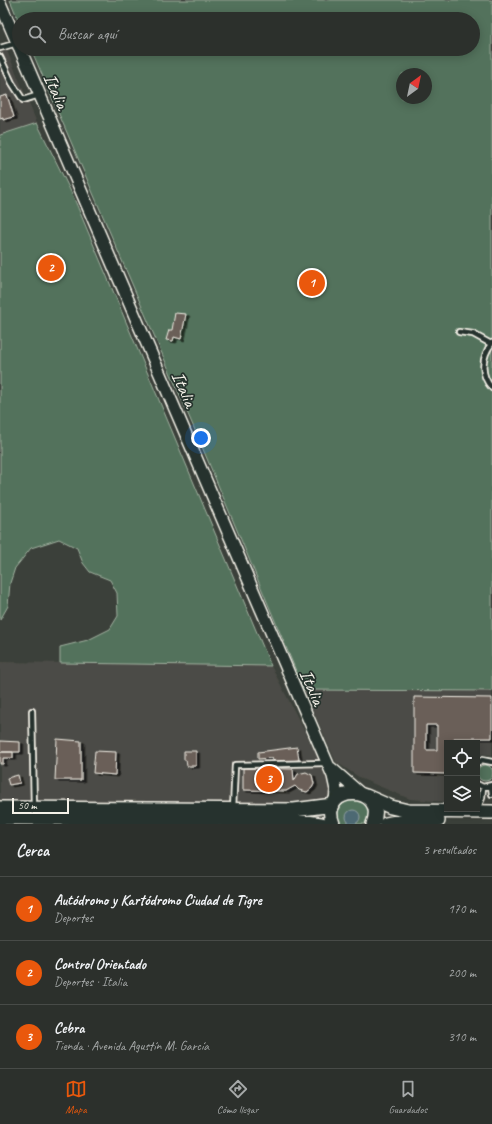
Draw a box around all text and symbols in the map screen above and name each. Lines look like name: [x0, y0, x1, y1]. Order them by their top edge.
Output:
search box: [12, 12, 480, 56]
icon: search: [26, 23, 48, 45]
text: Buscar aquí: [58, 25, 117, 44]
north arrow: [396, 68, 432, 104]
street label: Italia: [38, 70, 75, 115]
pin: 2: [38, 253, 64, 283]
pin: 1: [299, 268, 325, 298]
street label: Italia: [166, 368, 203, 413]
your location: [191, 428, 211, 448]
street label: Italia: [294, 666, 331, 711]
map controls: [444, 740, 480, 812]
button: locate: [444, 740, 480, 776]
pin: 3: [256, 764, 282, 794]
button: layers: [444, 776, 480, 812]
scale bar: [12, 796, 69, 815]
text: 50 m: [18, 798, 37, 812]
text: Cerca: [16, 840, 49, 861]
text: 3 resultados: [423, 842, 476, 858]
text: Autódromo y Kartódromo Ciudad de Tigre: [54, 891, 262, 910]
text: 1: [26, 901, 32, 917]
text: 170 m: [448, 901, 476, 917]
text: Deportes: [54, 910, 93, 926]
text: Control Orientado: [54, 955, 146, 974]
text: 2: [26, 965, 32, 981]
text: 200 m: [448, 965, 476, 981]
text: Deportes · Italia: [54, 974, 127, 990]
text: Cebra: [54, 1019, 84, 1038]
text: 3: [26, 1029, 32, 1045]
text: 310 m: [448, 1029, 476, 1045]
text: Tienda · Avenida Agustín M. García: [54, 1038, 209, 1054]
tab: Mapa: [65, 1078, 87, 1116]
tab: Cómo llegar: [217, 1078, 259, 1116]
tab: Guardados: [388, 1078, 427, 1116]

